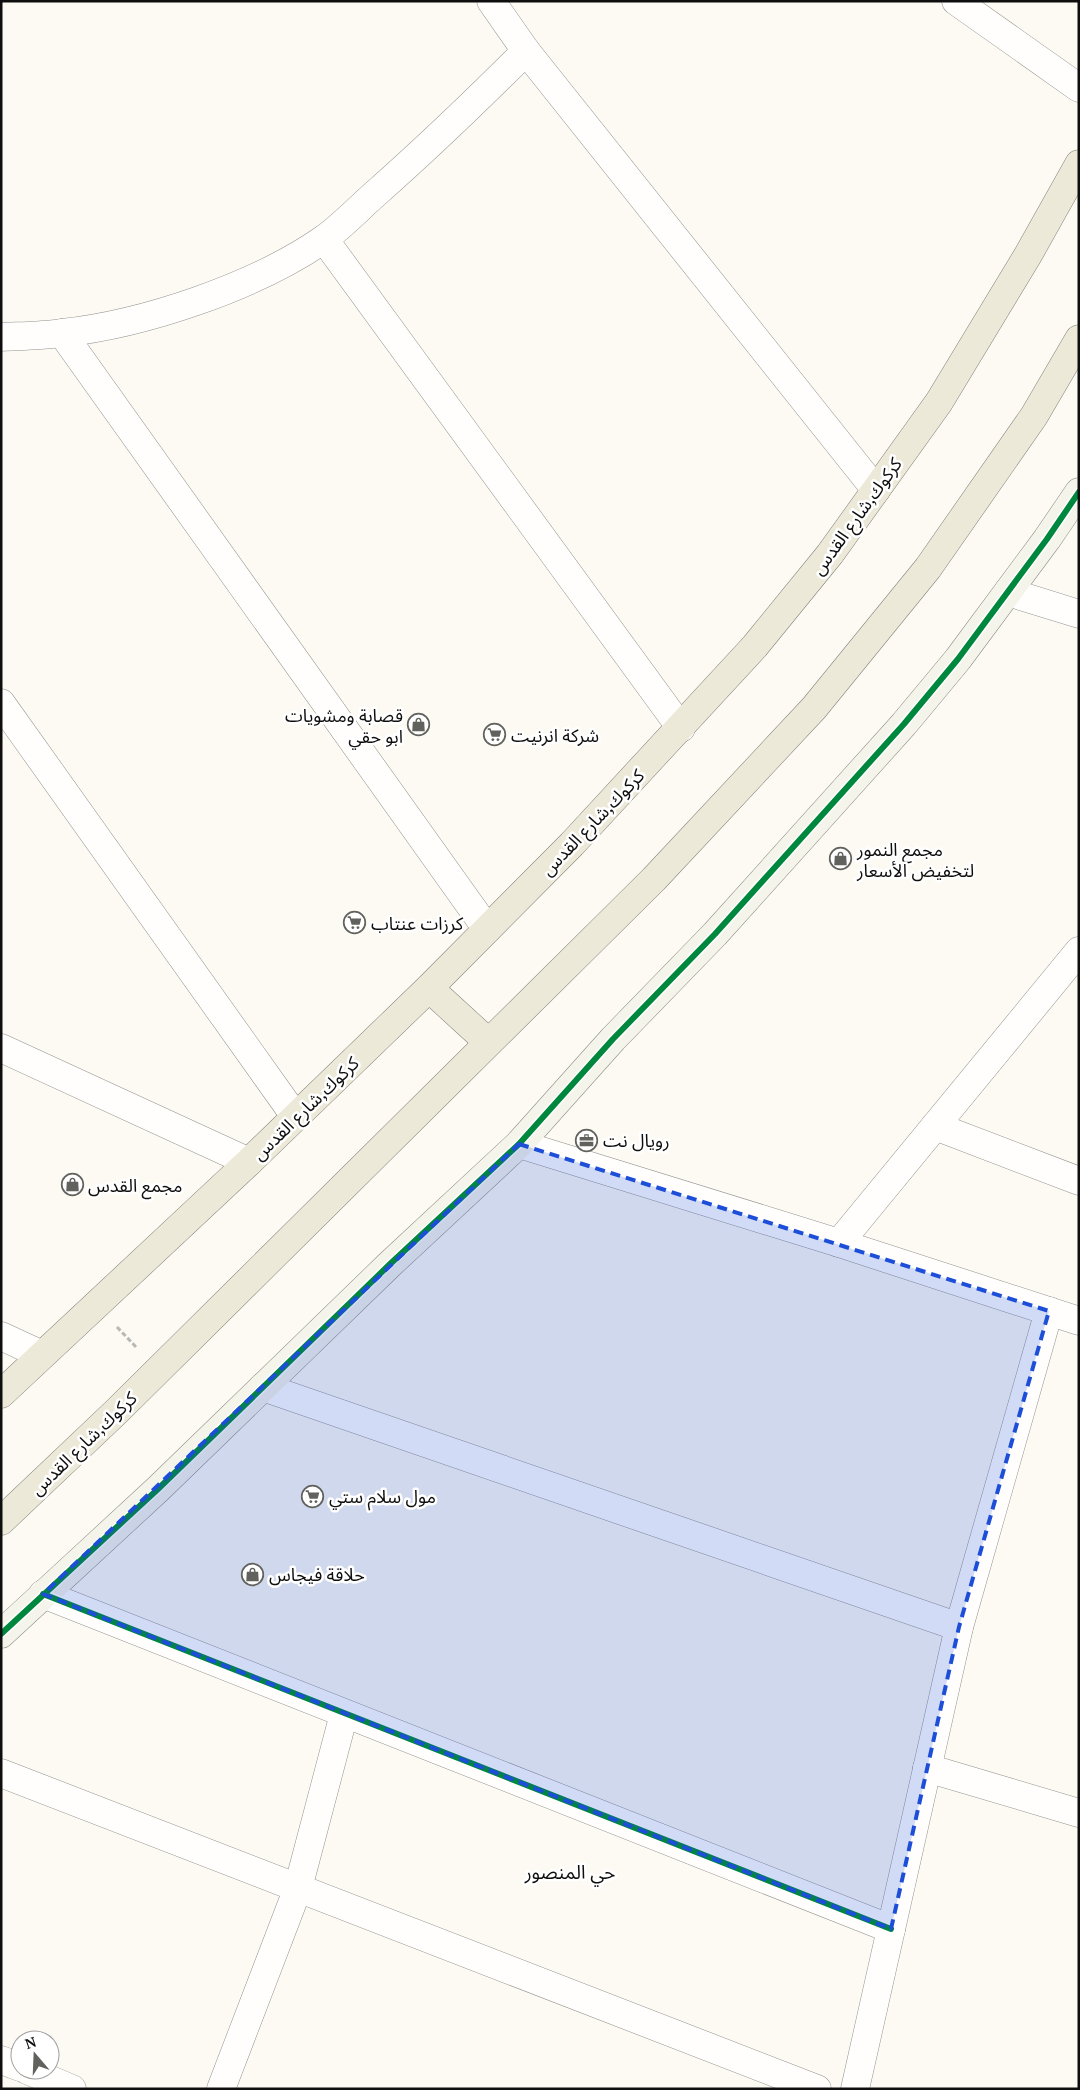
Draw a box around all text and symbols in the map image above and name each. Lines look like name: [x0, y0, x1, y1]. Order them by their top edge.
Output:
street label: كركوك,شارع القدس: [805, 452, 909, 581]
place label: قصابة ومشويات ابو حقي: [285, 703, 403, 750]
shop icon: قصابة ومشويات ابو حقي: [407, 713, 431, 737]
supermarket icon: شركة انرنيت: [483, 723, 507, 747]
place label: شركة انرنيت: [511, 723, 599, 747]
street label: كركوك,شارع القدس: [535, 763, 652, 883]
place label: مجمع النمور لتخفيض الأسعار: [856, 837, 974, 882]
shop icon: مجمع النمور لتخفيض الأسعار: [829, 847, 853, 871]
supermarket icon: كرزات عنتاب: [343, 911, 367, 935]
place label: كرزات عنتاب: [371, 911, 464, 935]
street label: كركوك,شارع القدس: [247, 1051, 366, 1167]
office icon: رويال نت: [575, 1128, 599, 1152]
place label: رويال نت: [603, 1128, 670, 1152]
shop icon: مجمع القدس: [60, 1173, 84, 1197]
place label: مجمع القدس: [88, 1173, 182, 1200]
street label: كركوك,شارع القدس: [25, 1386, 144, 1502]
supermarket icon: مول سلام ستي: [301, 1484, 325, 1508]
place label: مول سلام ستي: [329, 1484, 436, 1511]
shop icon: حلاقة فيجاس: [241, 1562, 265, 1586]
place label: حلاقة فيجاس: [269, 1562, 365, 1586]
district label: حي المنصور: [524, 1859, 615, 1887]
north arrow: [10, 2030, 60, 2080]
text: N: [22, 2031, 39, 2053]

